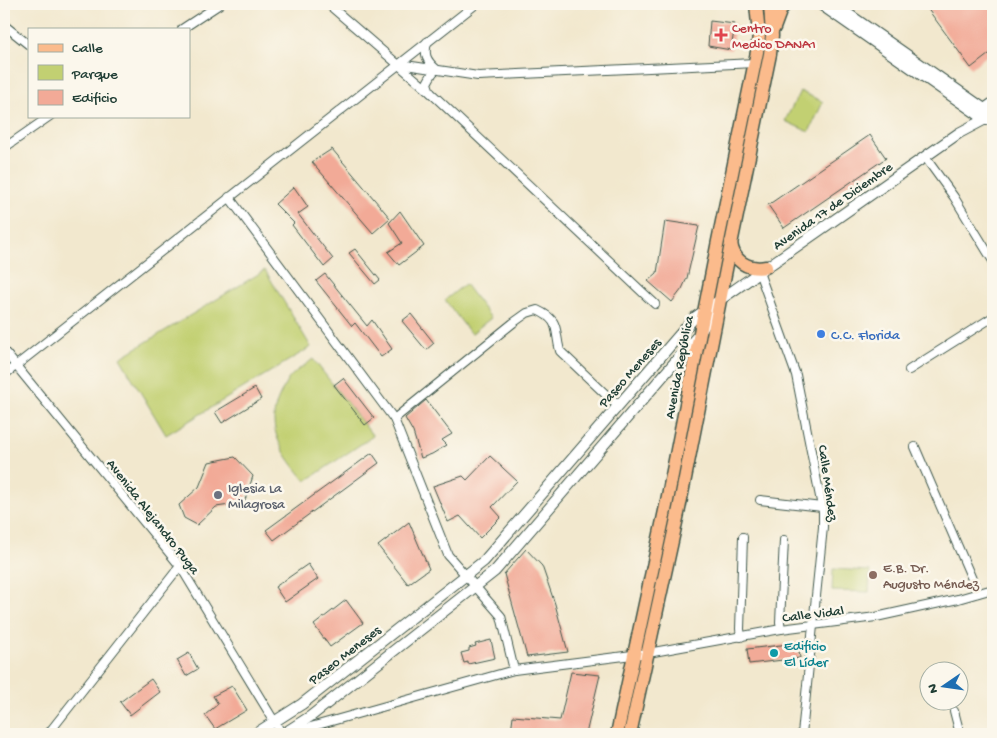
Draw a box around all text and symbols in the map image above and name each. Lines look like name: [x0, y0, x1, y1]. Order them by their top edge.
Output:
place label: Centro Medico DANA1: [732, 21, 816, 54]
legend: [28, 28, 190, 118]
marker: Centro Medico DANA1: [714, 28, 728, 42]
text: Calle: [72, 40, 103, 58]
text: Parque: [71, 66, 118, 84]
text: Edificio: [72, 90, 118, 108]
street label: Avenida 17 de Diciembre: [770, 159, 897, 255]
street label: Avenida República: [662, 313, 699, 420]
marker: C.C. Florida: [815, 328, 827, 340]
place label: C.C. Florida: [831, 328, 901, 345]
street label: Paseo Meneses: [595, 335, 666, 413]
street label: Calle Méndez: [813, 444, 840, 524]
street label: Avenida Alejandro Puga: [102, 457, 203, 579]
place label: Iglesia La Milagrosa: [228, 481, 286, 514]
marker: Iglesia La Milagrosa: [212, 489, 224, 501]
place label: E.B. Dr. Augusto Méndez: [883, 561, 980, 594]
marker: E.B. Dr. Augusto Méndez: [867, 569, 879, 581]
street label: Calle Vidal: [782, 603, 845, 628]
street label: Paseo Meneses: [305, 622, 386, 690]
place label: Edificio El Líder: [784, 639, 829, 672]
marker: Edificio El Líder: [768, 647, 780, 659]
north arrow: [920, 660, 970, 710]
text: N: [924, 682, 943, 695]

